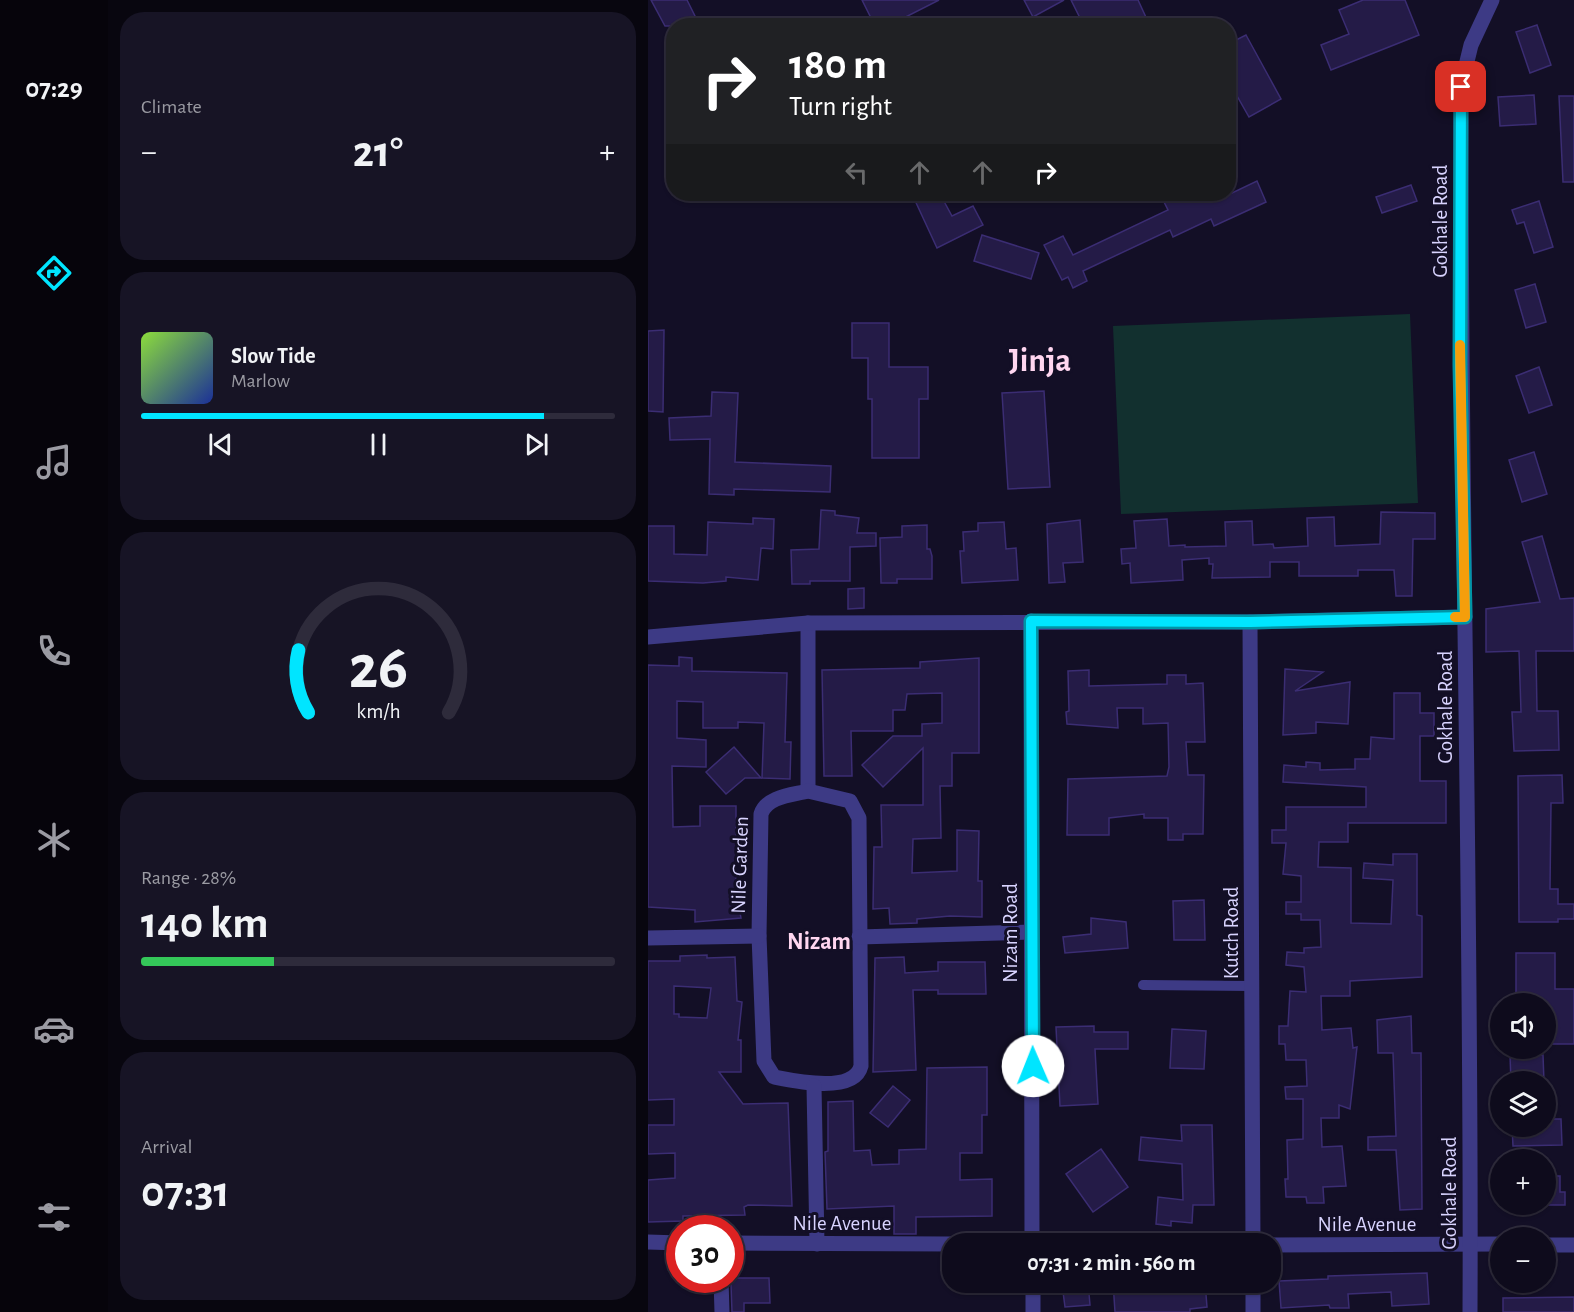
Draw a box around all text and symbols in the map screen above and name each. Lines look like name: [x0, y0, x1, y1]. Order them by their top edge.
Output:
icon: right: [690, 42, 768, 120]
text: 180 m: [789, 44, 887, 86]
pin: [1435, 61, 1486, 112]
icon: arrive: [1444, 70, 1477, 103]
text: 07:29: [25, 75, 83, 102]
text: Turn right: [789, 93, 892, 120]
text: Climate: [141, 97, 202, 117]
text: 21°: [353, 130, 403, 175]
text: −: [141, 136, 157, 169]
text: +: [599, 136, 615, 169]
icon: left: [840, 156, 873, 189]
icon: ahead: [903, 156, 936, 189]
icon: ahead: [966, 156, 999, 189]
icon: right: [1029, 156, 1062, 189]
street label: Gokhale Road: [1430, 164, 1451, 277]
icon: directions: [33, 252, 75, 294]
text: Slow Tide: [231, 345, 316, 367]
district label: Jinja: [1009, 345, 1071, 378]
text: Marlow: [231, 371, 290, 391]
icon: previous: [204, 428, 237, 461]
icon: pause: [362, 428, 395, 461]
icon: next: [520, 428, 553, 461]
icon: music: [33, 441, 75, 483]
icon: phone: [33, 630, 75, 672]
text: 26: [348, 637, 408, 699]
street label: Gokhale Road: [1435, 650, 1456, 763]
text: km/h: [356, 701, 400, 722]
street label: Nile Garden: [728, 816, 752, 914]
icon: climate: [33, 819, 75, 861]
text: Range · 28%: [141, 868, 236, 888]
street label: Nizam Road: [1000, 883, 1021, 983]
street label: Kutch Road: [1221, 887, 1242, 979]
text: 140 km: [141, 901, 269, 946]
district label: Nizam: [787, 930, 851, 954]
map controls: [1490, 993, 1556, 1293]
button: sound: [1490, 993, 1556, 1059]
icon: car: [33, 1008, 75, 1050]
position arrow: [1001, 1034, 1065, 1098]
button: layers: [1490, 1071, 1556, 1137]
street label: Gokhale Road: [1439, 1136, 1460, 1249]
text: Arrival: [141, 1137, 192, 1157]
button: +: [1490, 1149, 1556, 1215]
text: 07:31: [141, 1170, 230, 1215]
icon: filters: [33, 1196, 75, 1238]
street label: Nile Avenue: [793, 1213, 891, 1234]
street label: Nile Avenue: [1318, 1214, 1416, 1235]
speed limit sign: 30: [666, 1215, 744, 1293]
button: −: [1490, 1227, 1556, 1293]
text: 07:31 · 2 min · 560 m: [1027, 1252, 1196, 1274]

